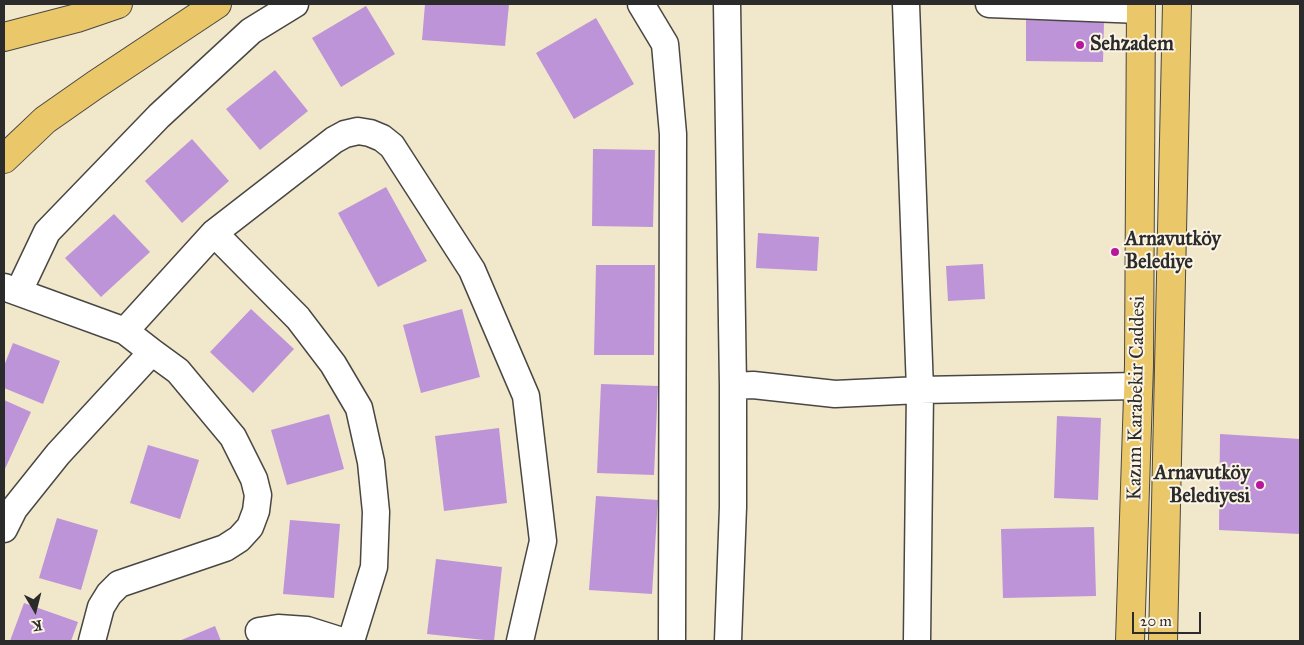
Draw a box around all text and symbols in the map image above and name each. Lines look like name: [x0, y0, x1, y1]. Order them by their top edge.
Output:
place label: Sehzadem: [1090, 33, 1174, 57]
marker: Sehzadem: [1074, 39, 1086, 51]
place label: Arnavutköy Belediye: [1125, 228, 1221, 275]
marker: Arnavutköy Belediye: [1109, 246, 1121, 258]
street label: Kazım Karabekir Caddesi: [1123, 295, 1151, 501]
place label: Arnavutköy Belediyesi: [1154, 462, 1250, 509]
marker: Arnavutköy Belediyesi: [1254, 479, 1266, 491]
north arrow: [10, 585, 60, 635]
scale bar: [1134, 602, 1203, 634]
text: 20 m: [1140, 612, 1172, 630]
text: K: [31, 616, 43, 634]

